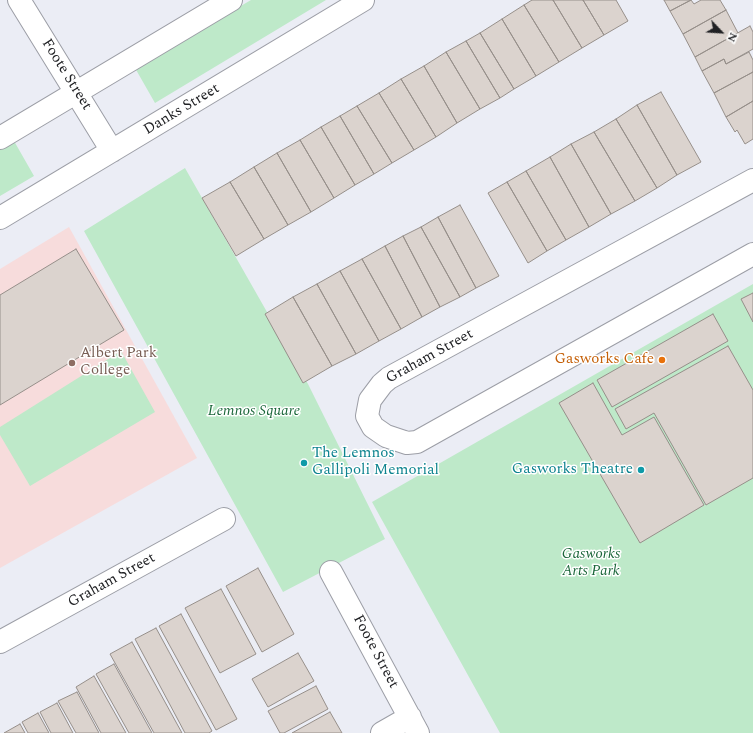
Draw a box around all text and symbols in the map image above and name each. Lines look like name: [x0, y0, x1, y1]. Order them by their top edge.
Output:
north arrow: [701, 12, 741, 52]
text: N: [723, 30, 742, 45]
street label: Foote Street: [37, 36, 95, 114]
street label: Danks Street: [141, 80, 223, 140]
street label: Graham Street: [383, 326, 477, 388]
place label: Albert Park College: [80, 345, 157, 380]
place label: Gasworks Cafe: [555, 351, 654, 369]
marker: Gasworks Cafe: [657, 355, 667, 365]
marker: Albert Park College: [67, 358, 77, 368]
park label: Lemnos Square: [208, 403, 300, 421]
place label: The Lemnos Gallipoli Memorial: [312, 445, 439, 480]
marker: The Lemnos Gallipoli Memorial: [299, 458, 309, 468]
place label: Gasworks Theatre: [512, 461, 633, 479]
marker: Gasworks Theatre: [636, 465, 646, 475]
park label: Gasworks Arts Park: [562, 546, 620, 581]
street label: Graham Street: [65, 550, 159, 612]
street label: Foote Street: [348, 612, 402, 692]

